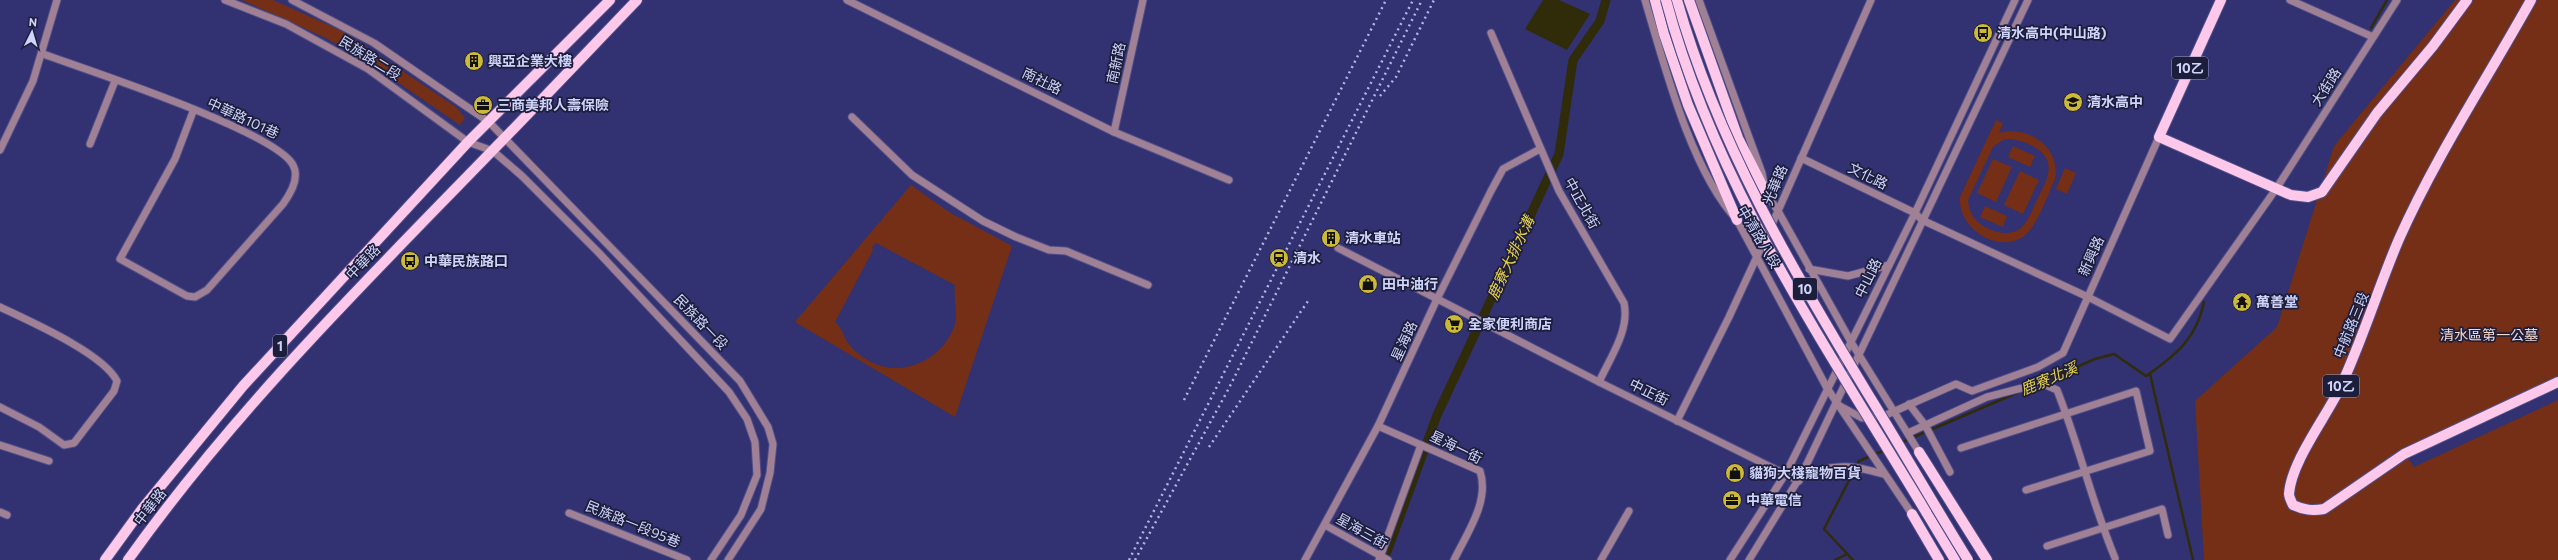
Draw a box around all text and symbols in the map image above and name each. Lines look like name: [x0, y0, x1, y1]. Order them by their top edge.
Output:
north arrow: [12, 12, 52, 52]
text: N: [28, 15, 38, 28]
bus stop icon: 清水高中(中山路): [1972, 22, 1994, 44]
place label: 清水高中(中山路): [1997, 24, 2107, 41]
street label: 民族路二段: [336, 32, 404, 83]
street label: 南新路: [1103, 41, 1128, 85]
building icon: 興亞企業大樓: [463, 50, 485, 72]
place label: 興亞企業大樓: [488, 52, 572, 69]
road number: 10乙: [2172, 57, 2208, 79]
street label: 南社路: [1020, 64, 1065, 97]
street label: 大街路: [2307, 64, 2344, 109]
school or university icon: 清水高中: [2062, 91, 2084, 113]
place label: 清水高中: [2087, 93, 2143, 110]
street label: 中華路101巷: [205, 94, 282, 142]
office icon: 三商美邦人壽保險: [472, 94, 494, 116]
place label: 三商美邦人壽保險: [497, 96, 609, 113]
street label: 文化路: [1846, 159, 1891, 192]
street label: 光華路: [1759, 162, 1791, 207]
street label: 中正北街: [1561, 174, 1603, 231]
street label: 中清路八段: [1734, 202, 1785, 271]
water label: 鹿寮大排水溝: [1483, 211, 1538, 302]
building icon: 清水車站: [1320, 227, 1342, 249]
place label: 清水車站: [1345, 229, 1401, 246]
street label: 新興路: [2074, 233, 2107, 278]
street label: 中華路: [342, 241, 383, 283]
station icon: 清水: [1268, 247, 1290, 269]
place label: 清水: [1293, 249, 1321, 266]
bus stop icon: 中華民族路口: [399, 250, 421, 272]
place label: 中華民族路口: [424, 252, 508, 269]
street label: 中山路: [1851, 255, 1884, 300]
shop icon: 田中油行: [1357, 273, 1379, 295]
place label: 田中油行: [1382, 275, 1438, 292]
road number: 10: [1793, 278, 1817, 300]
street label: 中航路三段: [2330, 289, 2372, 360]
street label: 民族路一段: [671, 291, 732, 353]
temple icon: 萬善堂: [2231, 291, 2253, 313]
place label: 萬善堂: [2256, 293, 2298, 310]
supermarket icon: 全家便利商店: [1443, 313, 1465, 335]
place label: 全家便利商店: [1468, 315, 1552, 332]
street label: 星海路: [1387, 318, 1420, 363]
park label: 清水區第一公墓: [2440, 326, 2538, 343]
road number: 1: [273, 335, 287, 357]
water label: 鹿寮北溪: [2017, 357, 2082, 398]
street label: 中正街: [1627, 375, 1672, 408]
road number: 10乙: [2323, 375, 2359, 397]
street label: 星海一街: [1427, 427, 1485, 466]
shop icon: 貓狗大棧寵物百貨: [1724, 462, 1746, 484]
place label: 貓狗大棧寵物百貨: [1749, 464, 1861, 481]
street label: 中華路: [130, 485, 169, 528]
office icon: 中華電信: [1721, 489, 1743, 511]
place label: 中華電信: [1746, 491, 1802, 508]
street label: 民族路一段95巷: [583, 497, 683, 550]
street label: 星海三街: [1334, 510, 1391, 552]

